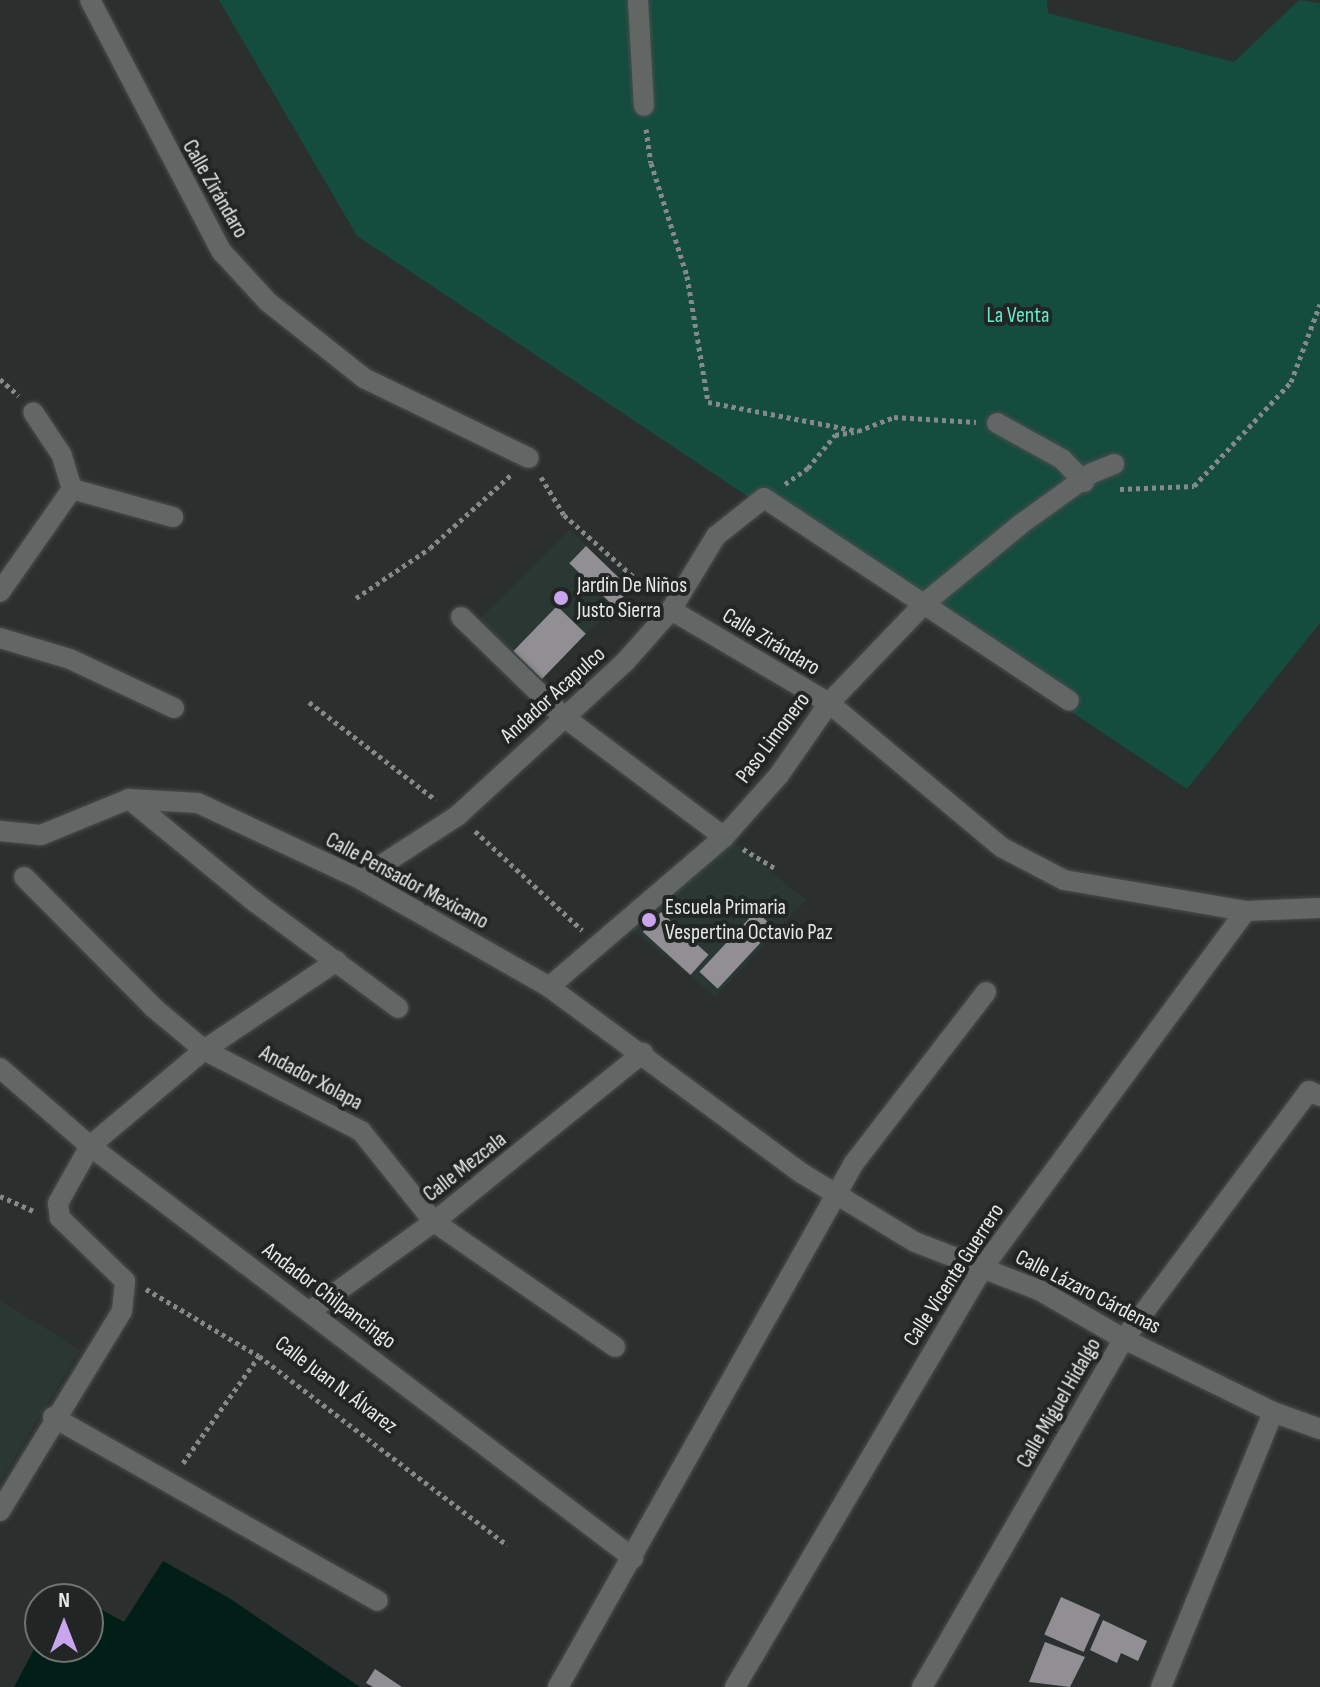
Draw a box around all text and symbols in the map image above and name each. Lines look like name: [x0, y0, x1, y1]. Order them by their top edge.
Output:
street label: Calle Zirándaro: [176, 135, 254, 243]
park label: La Venta: [987, 303, 1049, 329]
place label: Jardin De Niños Justo Sierra: [577, 572, 687, 624]
marker: Jardin De Niños Justo Sierra: [552, 589, 570, 607]
street label: Calle Zirándaro: [717, 603, 825, 681]
street label: Andador Acapulco: [495, 641, 611, 749]
street label: Paso Limonero: [730, 687, 816, 789]
street label: Calle Pensador Mexicano: [321, 827, 493, 935]
place label: Escuela Primaria Vespertina Octavio Paz: [665, 894, 833, 946]
marker: Escuela Primaria Vespertina Octavio Paz: [640, 911, 658, 929]
street label: Andador Xolapa: [255, 1040, 367, 1116]
street label: Calle Mezcala: [418, 1126, 512, 1208]
street label: Calle Vicente Guerrero: [898, 1199, 1010, 1351]
street label: Andador Chilpancingo: [257, 1237, 401, 1355]
street label: Calle Lázaro Cárdenas: [1011, 1244, 1165, 1340]
street label: Calle Juan N. Álvarez: [270, 1330, 402, 1440]
street label: Calle Miguel Hidalgo: [1011, 1333, 1107, 1473]
north arrow: [24, 1583, 104, 1663]
text: N: [58, 1587, 70, 1614]

